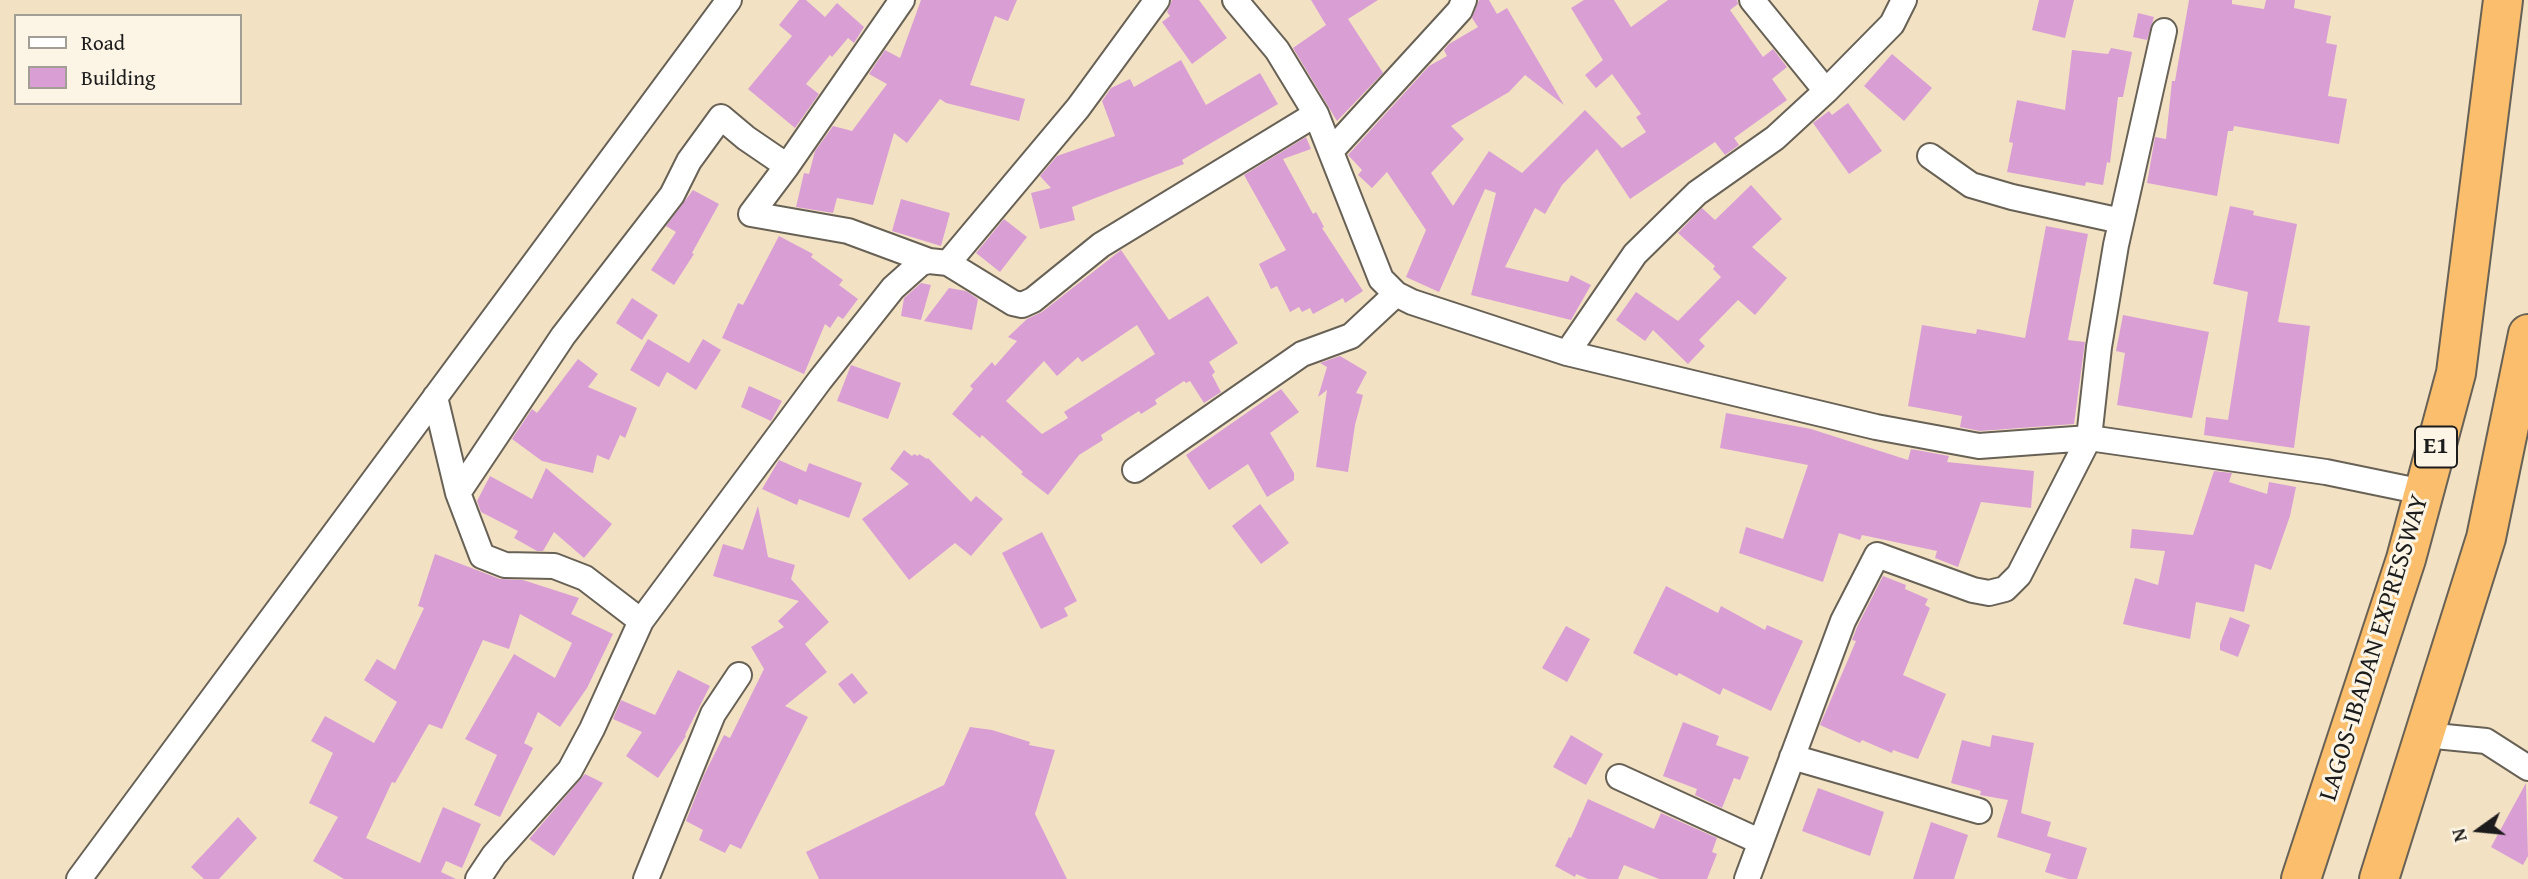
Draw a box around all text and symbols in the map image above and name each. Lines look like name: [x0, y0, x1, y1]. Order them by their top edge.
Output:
legend: [14, 14, 242, 105]
text: Road: [81, 27, 125, 58]
text: Building: [81, 62, 155, 93]
road number: E1: [2415, 426, 2457, 467]
street label: LAGOS-IBADAN EXPRESSWAY: [2313, 491, 2437, 805]
north arrow: [2444, 795, 2514, 865]
text: N: [2444, 826, 2474, 845]

